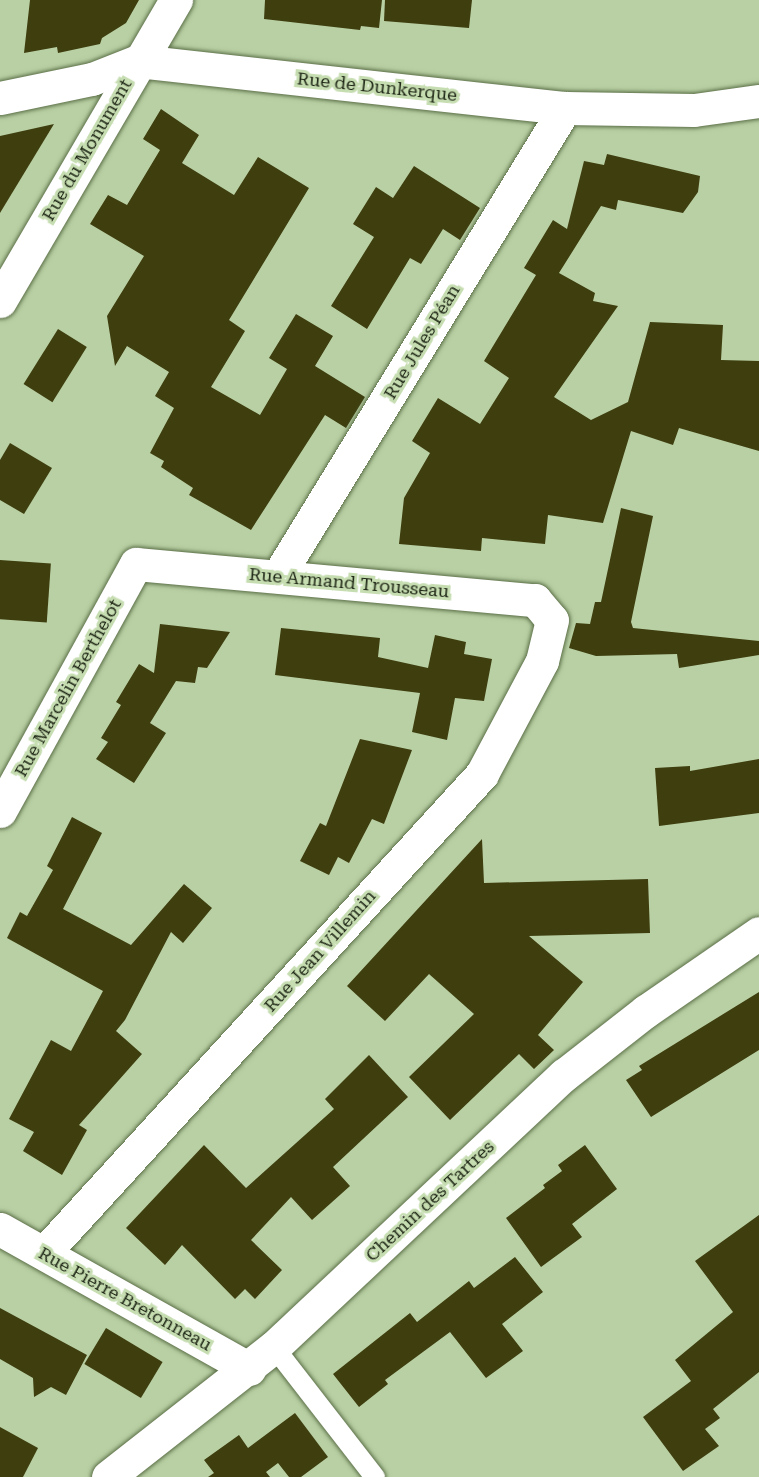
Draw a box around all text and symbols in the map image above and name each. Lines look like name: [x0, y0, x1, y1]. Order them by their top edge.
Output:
street label: Rue de Dunkerque: [296, 68, 458, 106]
street label: Rue du Monument: [38, 75, 136, 225]
street label: Rue Jules Péan: [379, 281, 465, 403]
street label: Rue Armand Trousseau: [248, 563, 450, 603]
street label: Rue Marcelin Berthelot: [10, 595, 126, 781]
street label: Rue Jean Villemin: [260, 886, 380, 1016]
street label: Chemin des Tartres: [361, 1136, 499, 1266]
street label: Rue Pierre Bretonneau: [35, 1242, 215, 1356]

